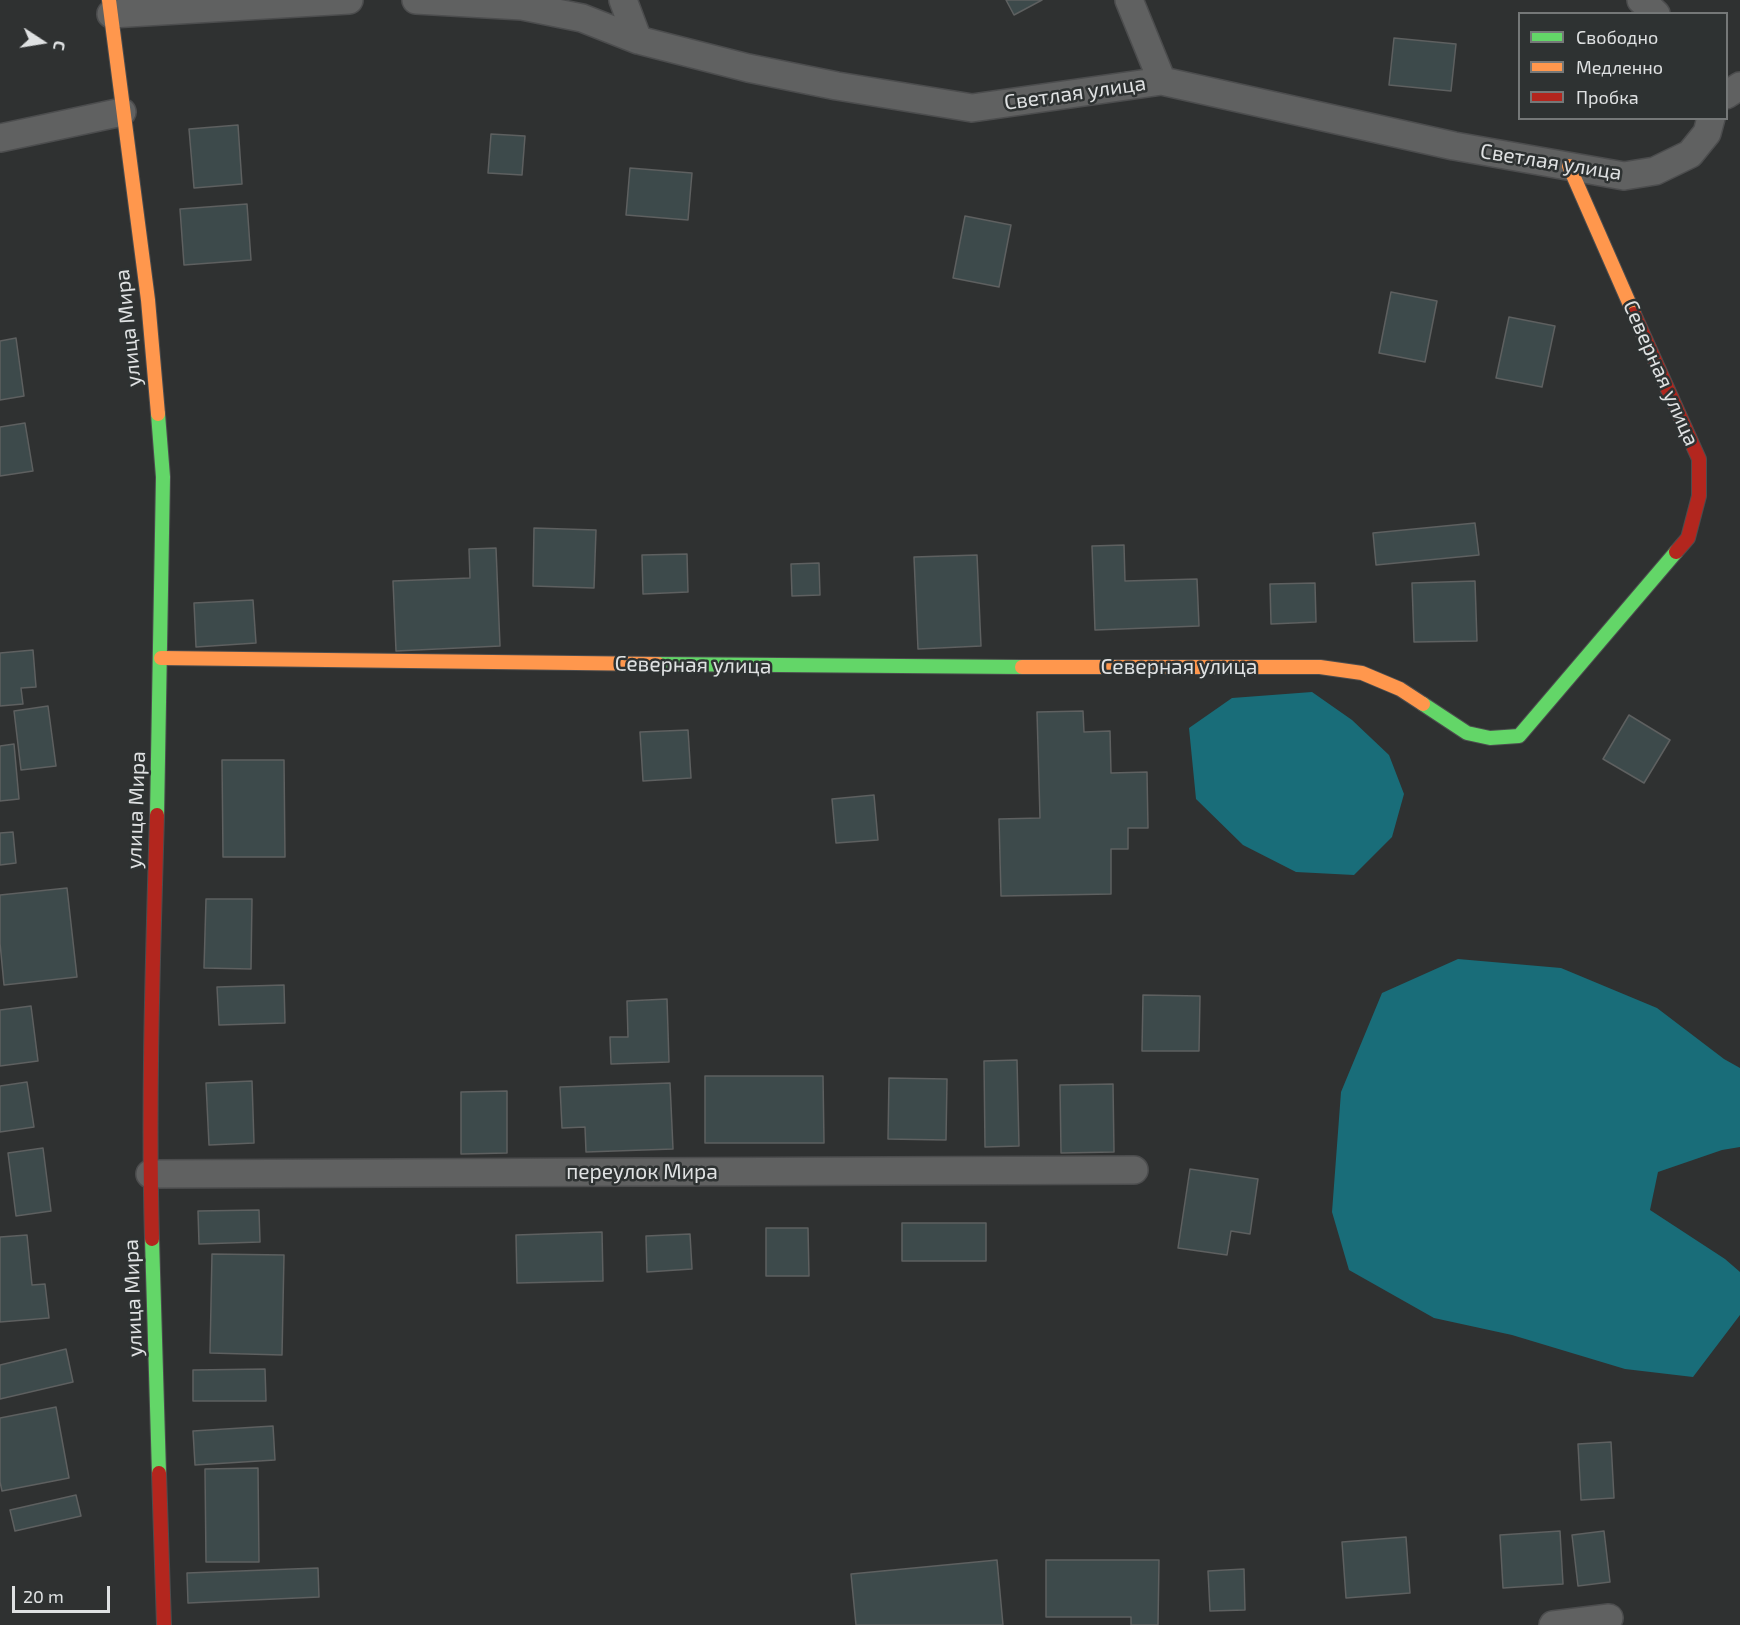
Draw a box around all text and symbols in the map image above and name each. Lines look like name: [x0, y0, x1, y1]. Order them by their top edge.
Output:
north arrow: [12, 12, 72, 72]
legend: [1518, 12, 1728, 120]
text: Свободно: [1576, 26, 1658, 48]
text: С: [50, 39, 70, 52]
text: Медленно: [1576, 56, 1663, 78]
street label: Светлая улица: [1002, 71, 1148, 115]
text: Пробка: [1576, 86, 1639, 108]
street label: Светлая улица: [1478, 138, 1624, 186]
street label: улица Мира: [109, 268, 147, 388]
street label: Северная улица: [1618, 296, 1704, 450]
street label: Северная улица: [614, 651, 772, 679]
street label: Северная улица: [1101, 654, 1257, 680]
street label: улица Мира: [121, 751, 151, 869]
street label: переулок Мира: [566, 1159, 718, 1185]
street label: улица Мира: [118, 1239, 148, 1357]
scale bar: [15, 1574, 112, 1612]
text: 20 m: [23, 1585, 64, 1607]

